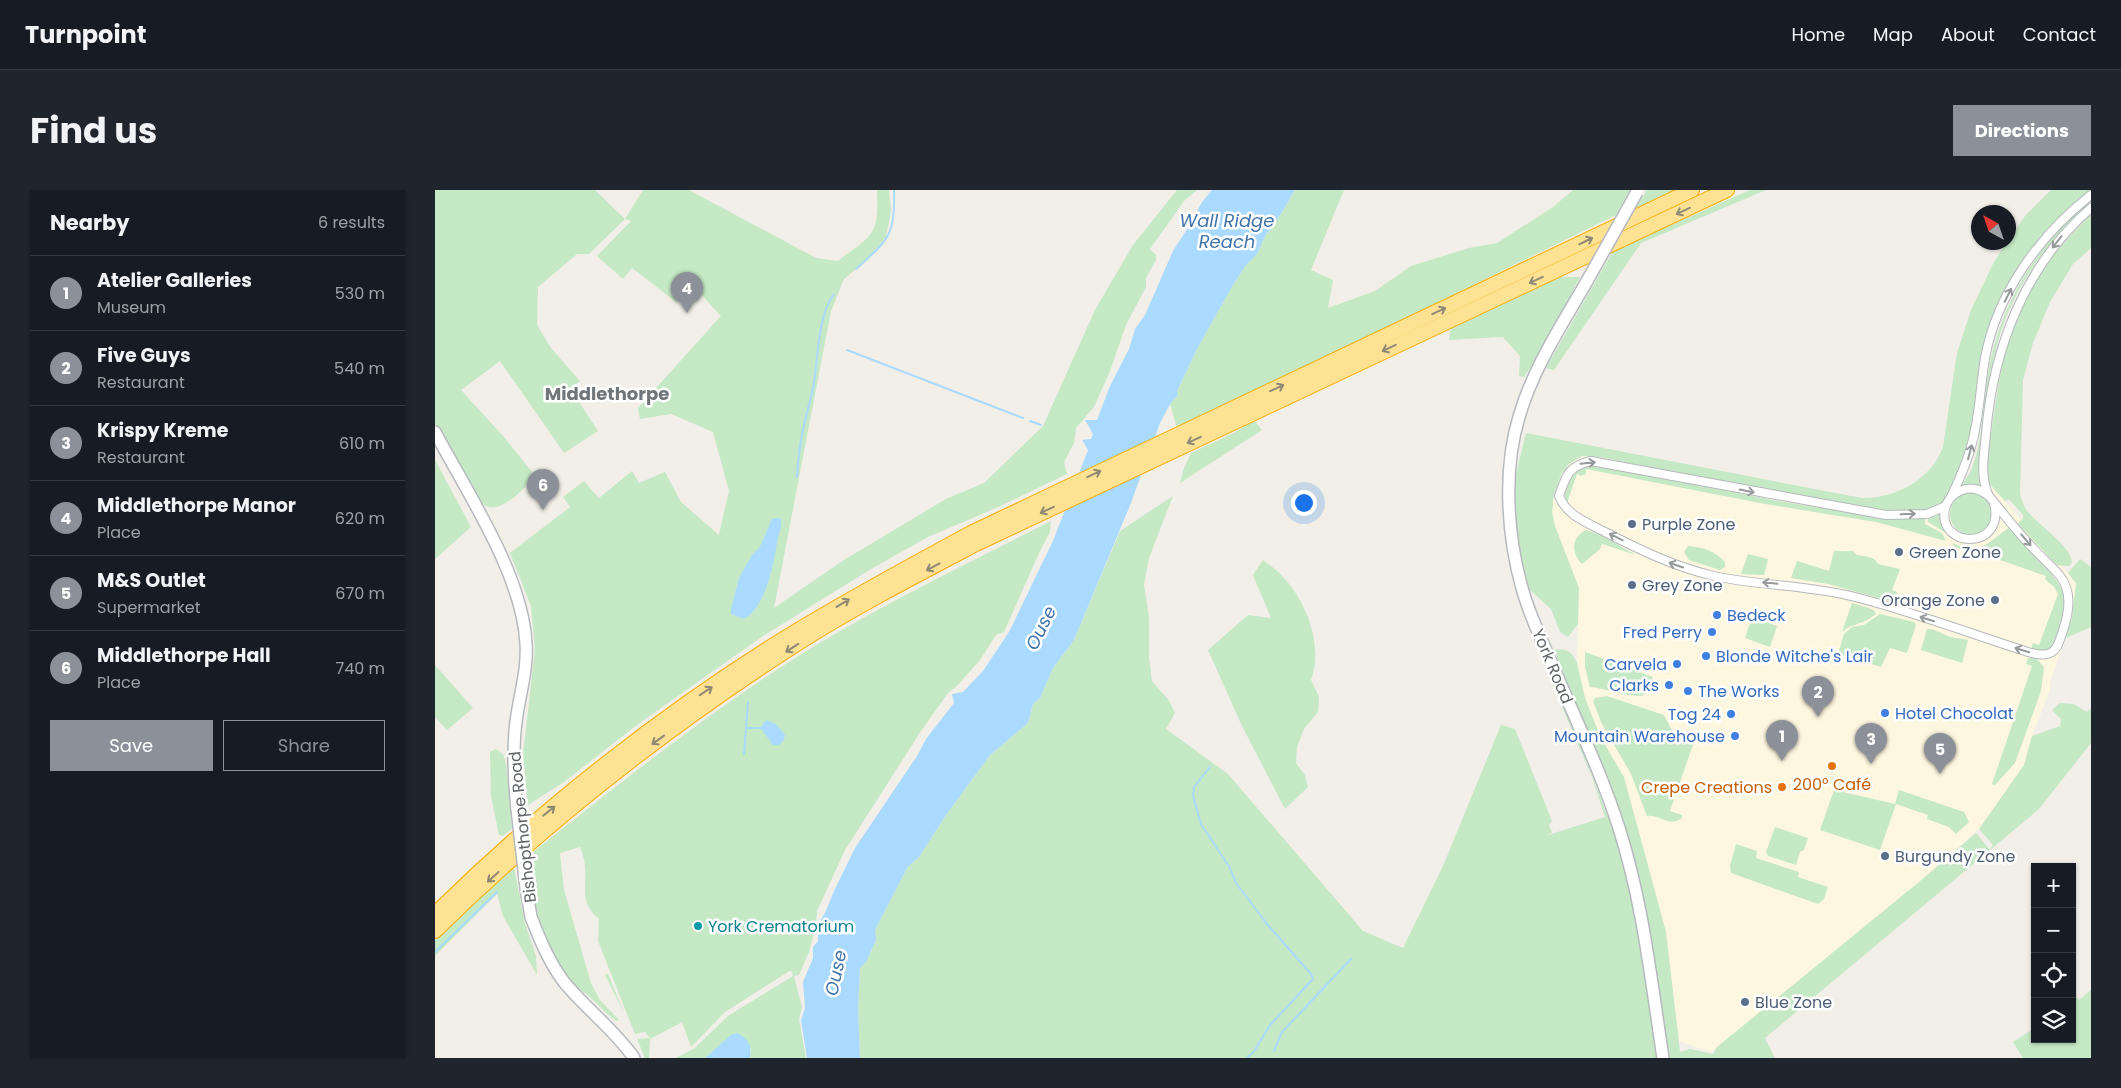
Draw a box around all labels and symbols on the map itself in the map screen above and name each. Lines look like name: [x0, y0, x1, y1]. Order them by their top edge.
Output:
north arrow: [1971, 205, 2016, 250]
one-way arrow: [1676, 206, 1691, 216]
water label: Wall Ridge Reach: [1180, 208, 1274, 254]
one-way arrow: [2051, 235, 2062, 248]
one-way arrow: [1578, 236, 1593, 245]
pin: 4: [671, 272, 703, 313]
one-way arrow: [1529, 275, 1544, 285]
one-way arrow: [2004, 288, 2013, 303]
one-way arrow: [1431, 306, 1446, 315]
one-way arrow: [1382, 344, 1397, 354]
district label: Middlethorpe: [545, 381, 669, 406]
one-way arrow: [1269, 382, 1284, 392]
one-way arrow: [1187, 436, 1202, 445]
one-way arrow: [1965, 444, 1975, 460]
one-way arrow: [1579, 458, 1595, 468]
pin: 6: [527, 469, 559, 510]
one-way arrow: [1086, 469, 1101, 479]
one-way arrow: [1739, 486, 1755, 496]
your location: [1291, 490, 1317, 516]
one-way arrow: [1040, 505, 1055, 515]
one-way arrow: [1900, 510, 1916, 519]
place label: Purple Zone: [1642, 513, 1736, 536]
marker: Purple Zone: [1626, 518, 1638, 530]
one-way arrow: [1609, 532, 1624, 541]
one-way arrow: [2020, 534, 2032, 547]
place label: Green Zone: [1909, 541, 2001, 564]
marker: Green Zone: [1893, 546, 1905, 558]
one-way arrow: [1669, 560, 1685, 569]
one-way arrow: [925, 562, 940, 572]
place label: Grey Zone: [1642, 574, 1723, 597]
one-way arrow: [1762, 578, 1778, 588]
marker: Grey Zone: [1626, 579, 1638, 591]
place label: Orange Zone: [1881, 589, 1985, 612]
marker: Orange Zone: [1989, 594, 2001, 606]
one-way arrow: [835, 598, 849, 608]
water label: Ouse: [1019, 602, 1062, 654]
place label: Bedeck: [1727, 604, 1786, 627]
marker: Bedeck: [1711, 609, 1723, 621]
one-way arrow: [1920, 614, 1936, 623]
place label: Fred Perry: [1623, 621, 1702, 644]
street label: York Road: [1526, 625, 1579, 707]
marker: Fred Perry: [1706, 626, 1718, 638]
one-way arrow: [785, 642, 799, 653]
place label: Blonde Witche's Lair: [1716, 645, 1873, 668]
one-way arrow: [2015, 645, 2031, 655]
marker: Blonde Witche's Lair: [1700, 650, 1712, 662]
place label: Carvela: [1604, 653, 1667, 676]
marker: Carvela: [1671, 658, 1683, 670]
place label: Clarks: [1609, 674, 1659, 697]
pin: 2: [1802, 676, 1834, 717]
marker: Clarks: [1663, 679, 1675, 691]
place label: The Works: [1698, 680, 1780, 703]
marker: The Works: [1682, 685, 1694, 697]
one-way arrow: [699, 686, 713, 696]
place label: Hotel Chocolat: [1895, 702, 2014, 725]
place label: Tog 24: [1668, 703, 1721, 726]
marker: Hotel Chocolat: [1879, 707, 1891, 719]
marker: Tog 24: [1725, 708, 1737, 720]
pin: 1: [1766, 720, 1798, 761]
pin: 3: [1855, 723, 1887, 764]
place label: Mountain Warehouse: [1554, 725, 1725, 748]
marker: Mountain Warehouse: [1729, 730, 1741, 742]
pin: 5: [1924, 733, 1956, 774]
one-way arrow: [652, 735, 665, 746]
street label: Bishopthorpe Road: [503, 750, 542, 904]
marker: 200° Café: [1826, 760, 1838, 772]
place label: 200° Café: [1793, 773, 1871, 796]
place label: Crepe Creations: [1641, 776, 1772, 799]
marker: Crepe Creations: [1776, 781, 1788, 793]
one-way arrow: [542, 806, 555, 817]
place label: Burgundy Zone: [1895, 845, 2016, 868]
marker: Burgundy Zone: [1879, 850, 1891, 862]
one-way arrow: [486, 871, 499, 883]
place label: York Crematorium: [708, 915, 854, 938]
marker: York Crematorium: [692, 920, 704, 932]
water label: Ouse: [818, 948, 853, 998]
place label: Blue Zone: [1755, 991, 1832, 1014]
marker: Blue Zone: [1739, 996, 1751, 1008]

